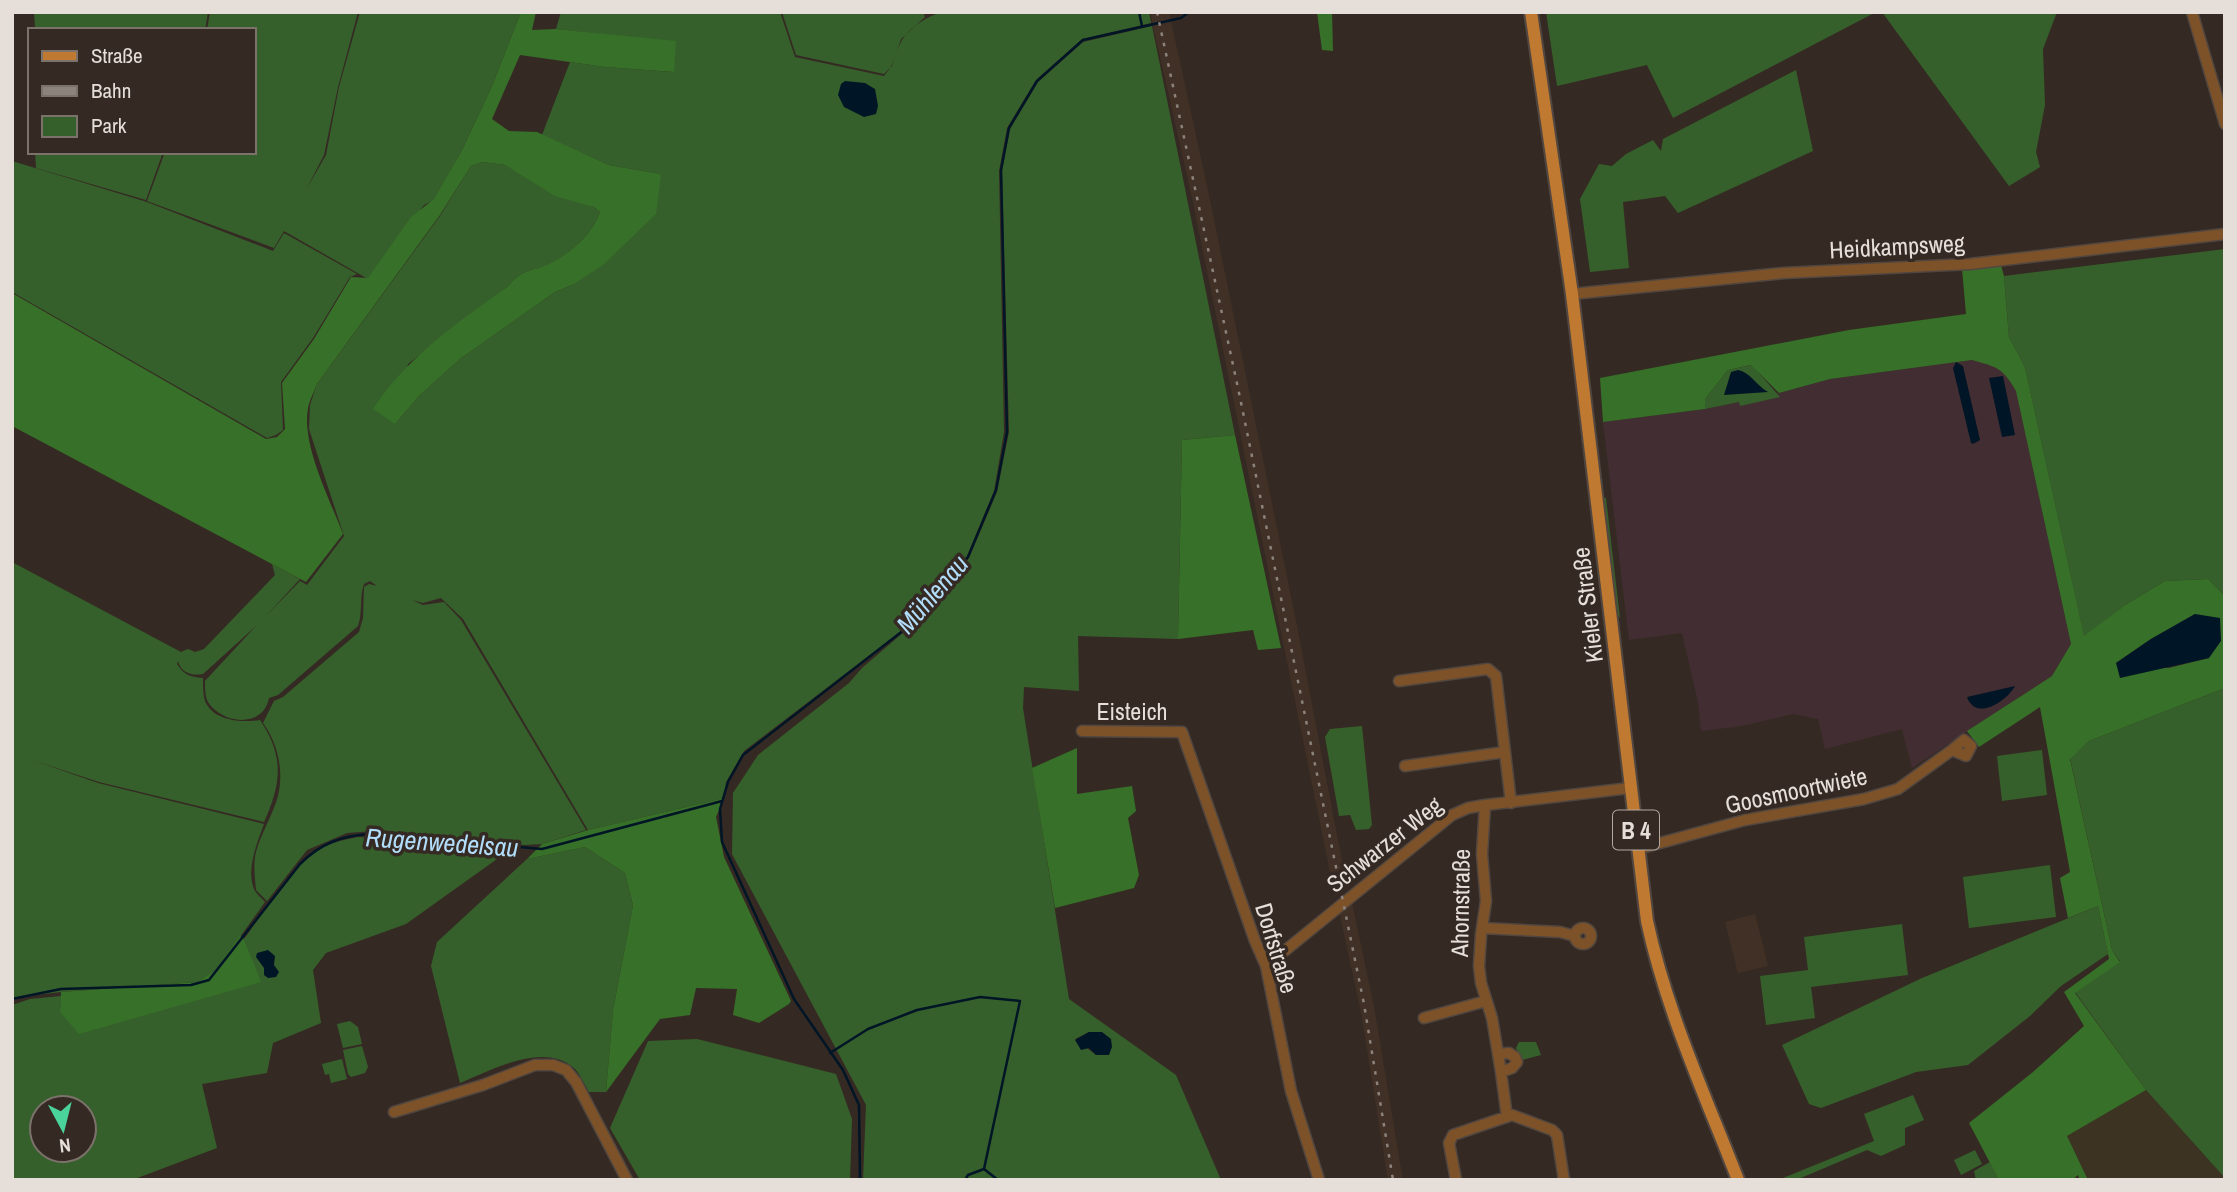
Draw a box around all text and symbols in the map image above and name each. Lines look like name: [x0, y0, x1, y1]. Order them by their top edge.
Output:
legend: [28, 28, 256, 154]
text: Straße: [91, 41, 143, 70]
text: Bahn: [91, 76, 131, 105]
text: Park: [91, 111, 127, 140]
street label: Heidkampsweg: [1828, 226, 1966, 266]
street label: Kieler Straße: [1564, 546, 1610, 664]
water label: Mühlenau: [888, 547, 976, 641]
street label: Eisteich: [1096, 695, 1168, 727]
street label: Goosmoortwiete: [1722, 759, 1870, 821]
street label: Schwarzer Weg: [1320, 789, 1448, 899]
road number: B 4: [1613, 810, 1659, 850]
water label: Rugenwedelsau: [365, 819, 520, 865]
street label: Ahornstraße: [1443, 849, 1477, 958]
street label: Dorfstraße: [1248, 899, 1306, 997]
north arrow: [28, 1094, 98, 1164]
text: N: [58, 1132, 72, 1159]

